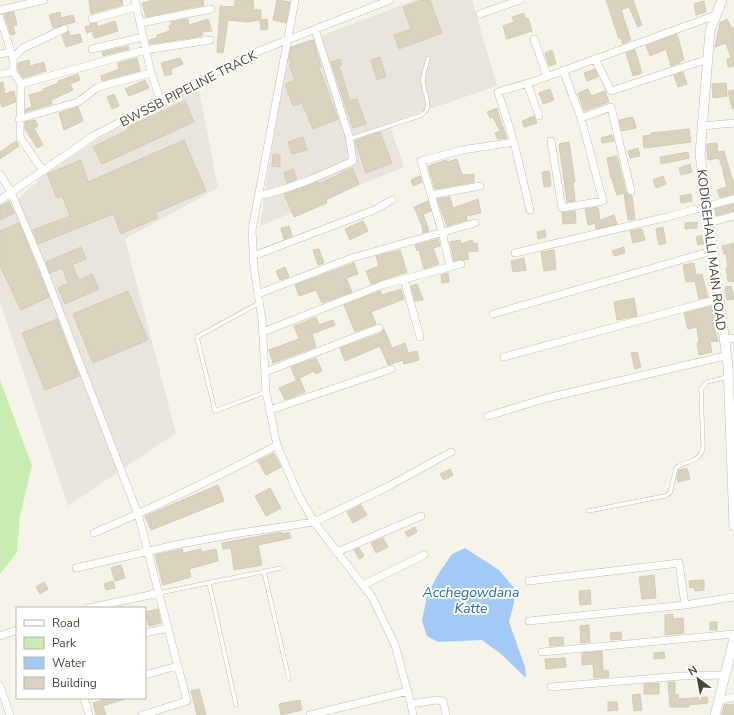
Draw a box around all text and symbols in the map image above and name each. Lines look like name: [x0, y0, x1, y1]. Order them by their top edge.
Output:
street label: BWSSB PIPELINE TRACK: [117, 46, 261, 131]
street label: KODIGEHALLI MAIN ROAD: [692, 168, 730, 332]
water label: Acchegowdana Katte: [422, 583, 519, 618]
legend: [16, 607, 146, 699]
text: Road: [52, 615, 80, 631]
text: Park: [52, 635, 77, 651]
text: Water: [52, 655, 86, 671]
north arrow: [678, 659, 718, 699]
text: N: [685, 662, 700, 679]
text: Building: [52, 675, 97, 691]

